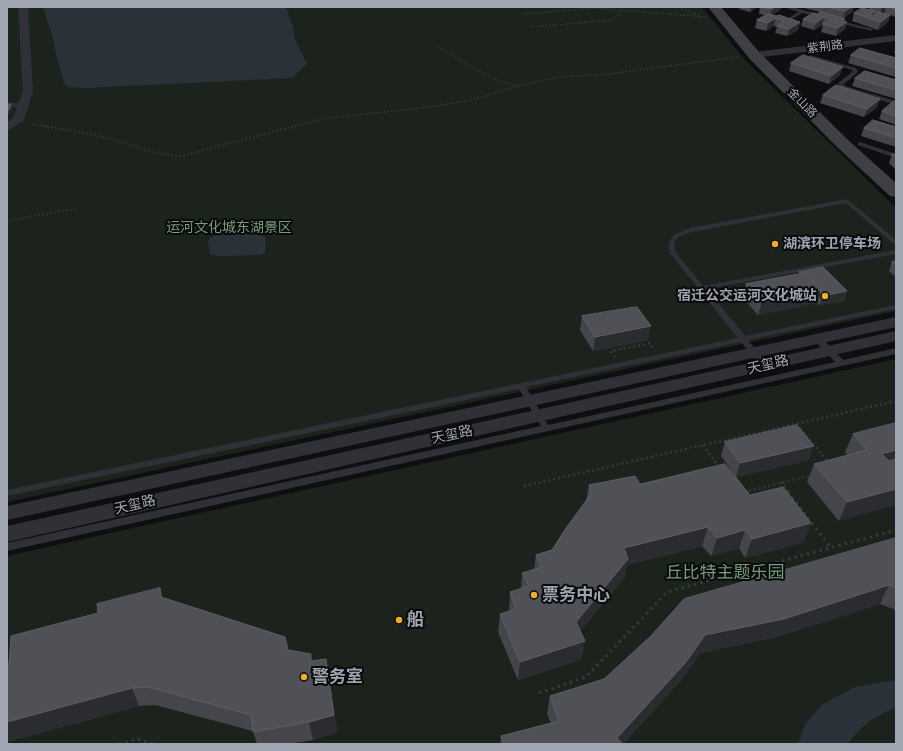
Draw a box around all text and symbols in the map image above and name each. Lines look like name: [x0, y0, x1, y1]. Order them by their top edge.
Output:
street label: 紫荆路: [806, 38, 844, 56]
street label: 金山路: [784, 85, 820, 121]
park label: 运河文化城东湖景区: [166, 220, 292, 236]
place label: 湖滨环卫停车场: [783, 236, 881, 252]
marker: 湖滨环卫停车场: [770, 239, 780, 249]
place label: 宿迁公交运河文化城站: [677, 288, 817, 304]
marker: 宿迁公交运河文化城站: [820, 291, 830, 301]
street label: 天玺路: [746, 352, 790, 378]
street label: 天玺路: [430, 422, 474, 448]
street label: 天玺路: [113, 492, 157, 518]
park label: 丘比特主题乐园: [666, 563, 784, 583]
place label: 票务中心: [542, 585, 610, 605]
marker: 票务中心: [529, 590, 539, 600]
place label: 船: [407, 610, 424, 630]
marker: 船: [394, 615, 404, 625]
place label: 警务室: [312, 667, 363, 687]
marker: 警务室: [299, 672, 309, 682]

